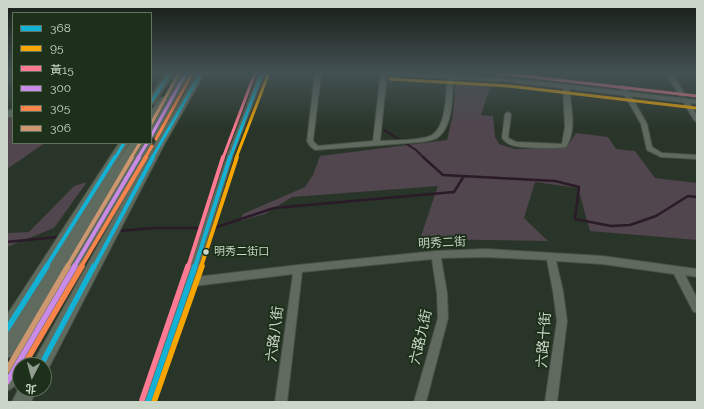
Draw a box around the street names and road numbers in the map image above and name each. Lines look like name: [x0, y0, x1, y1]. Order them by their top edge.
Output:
street label: 明秀二街: [418, 235, 466, 251]
street label: 六路八街: [263, 305, 287, 363]
street label: 六路九街: [407, 308, 435, 366]
street label: 六路十街: [534, 311, 554, 369]

